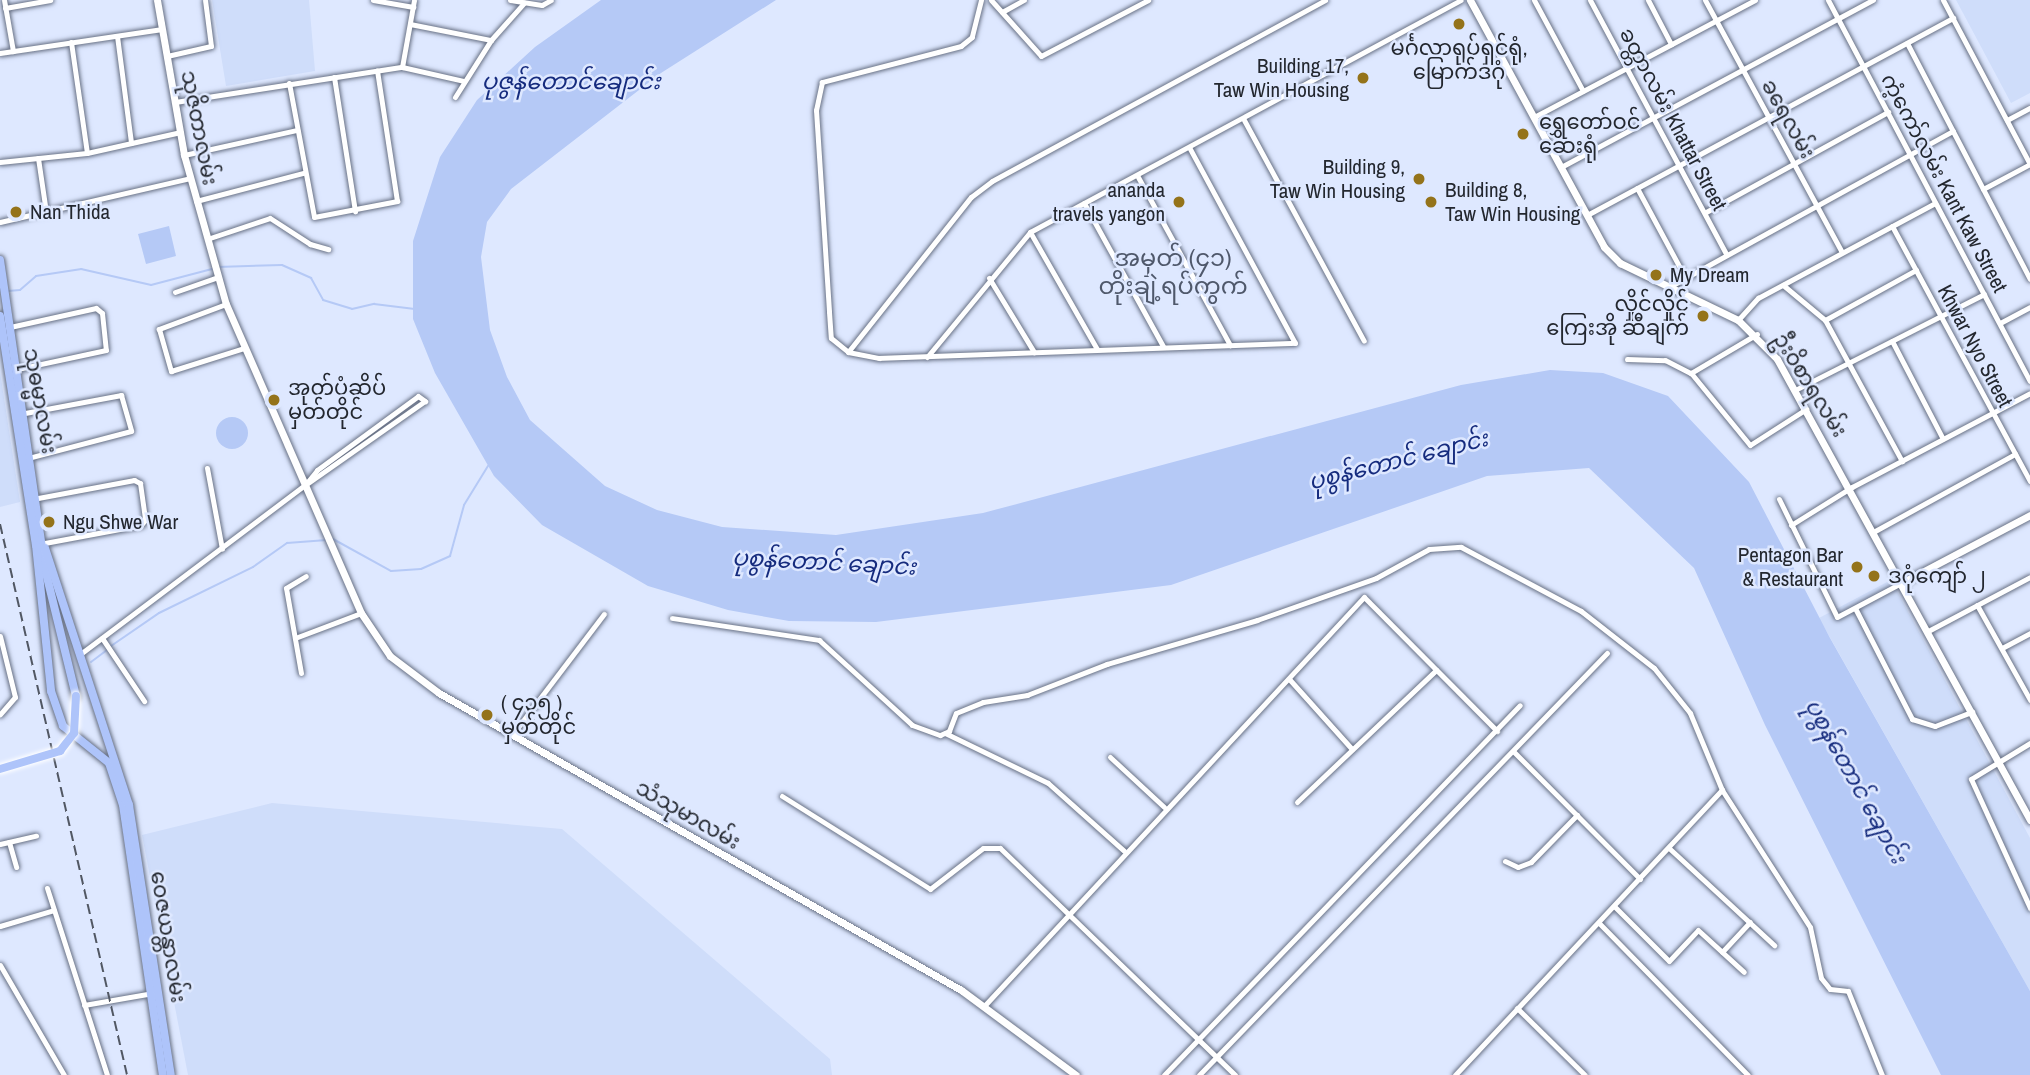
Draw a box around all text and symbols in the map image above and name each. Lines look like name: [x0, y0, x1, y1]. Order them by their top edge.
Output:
marker: မင်္ဂလာရုပ်ရှင်ရုံ, မြောက်ဒဂုံ: [1451, 16, 1467, 32]
street label: ခတ္တာလမ်း Khattar Street: [1614, 23, 1732, 215]
place label: မင်္ဂလာရုပ်ရှင်ရုံ, မြောက်ဒဂုံ: [1391, 35, 1527, 85]
place label: Building 17, Taw Win Housing: [1214, 53, 1349, 103]
water label: ပုဇွန်တောင်ချောင်း: [482, 67, 660, 95]
street label: သုဇိတာလမ်း: [176, 69, 222, 187]
street label: ကံ့ကော်လမ်း Kant Kaw Street: [1876, 69, 2012, 297]
marker: Building 17, Taw Win Housing: [1355, 70, 1371, 86]
street label: ခရေလမ်း: [1756, 75, 1820, 163]
place label: ရွှေတော်ဝင် ဆေးရုံ: [1539, 109, 1640, 159]
marker: ရွှေတော်ဝင် ဆေးရုံ: [1513, 124, 1533, 144]
place label: Building 9, Taw Win Housing: [1270, 154, 1405, 204]
marker: Building 9, Taw Win Housing: [1411, 171, 1427, 187]
place label: ananda travels yangon: [1053, 177, 1165, 227]
place label: Building 8, Taw Win Housing: [1445, 177, 1580, 227]
marker: ananda travels yangon: [1171, 194, 1187, 210]
marker: Building 8, Taw Win Housing: [1423, 194, 1439, 210]
place label: Nan Thida: [30, 199, 110, 225]
marker: Nan Thida: [8, 204, 24, 220]
district label: အမှတ် (၄၁) တိုးချဲ့ရပ်ကွက်: [1098, 244, 1248, 300]
place label: My Dream: [1670, 262, 1749, 288]
marker: My Dream: [1648, 267, 1664, 283]
street label: Khwar Nyo Street: [1932, 281, 2018, 411]
place label: လှိုင်လှိုင် ကြေးအို ဆီချက်: [1546, 291, 1689, 341]
marker: လှိုင်လှိုင် ကြေးအို ဆီချက်: [1695, 308, 1711, 324]
street label: ဦးဝိစာရလမ်း: [1768, 328, 1852, 442]
street label: သုဓမ္မာလမ်း: [18, 346, 62, 456]
place label: အုတ်ပုံဆိပ် မှတ်တိုင်: [288, 375, 386, 425]
marker: အုတ်ပုံဆိပ် မှတ်တိုင်: [266, 392, 282, 408]
water label: ပုစွန်တောင် ချောင်း: [1305, 424, 1491, 496]
place label: Ngu Shwe War: [63, 509, 178, 535]
marker: Ngu Shwe War: [41, 514, 57, 530]
place label: Pentagon Bar & Restaurant: [1738, 542, 1843, 592]
water label: ပုစွန်တောင် ချောင်း: [731, 543, 917, 581]
marker: Pentagon Bar & Restaurant: [1849, 559, 1865, 575]
place label: ဒဂုံကျော် ၂: [1888, 563, 1986, 589]
marker: ဒဂုံကျော် ၂: [1866, 568, 1882, 584]
place label: ( ၄၃၅ ) မှတ်တိုင်: [501, 690, 576, 740]
water label: ပုစွန်တောင် ချောင်း: [1799, 694, 1913, 868]
marker: ( ၄၃၅ ) မှတ်တိုင်: [479, 707, 495, 723]
street label: သံသုမာလမ်း: [631, 775, 745, 855]
street label: ဝေဇယန္တာလမ်း: [145, 869, 191, 1005]

